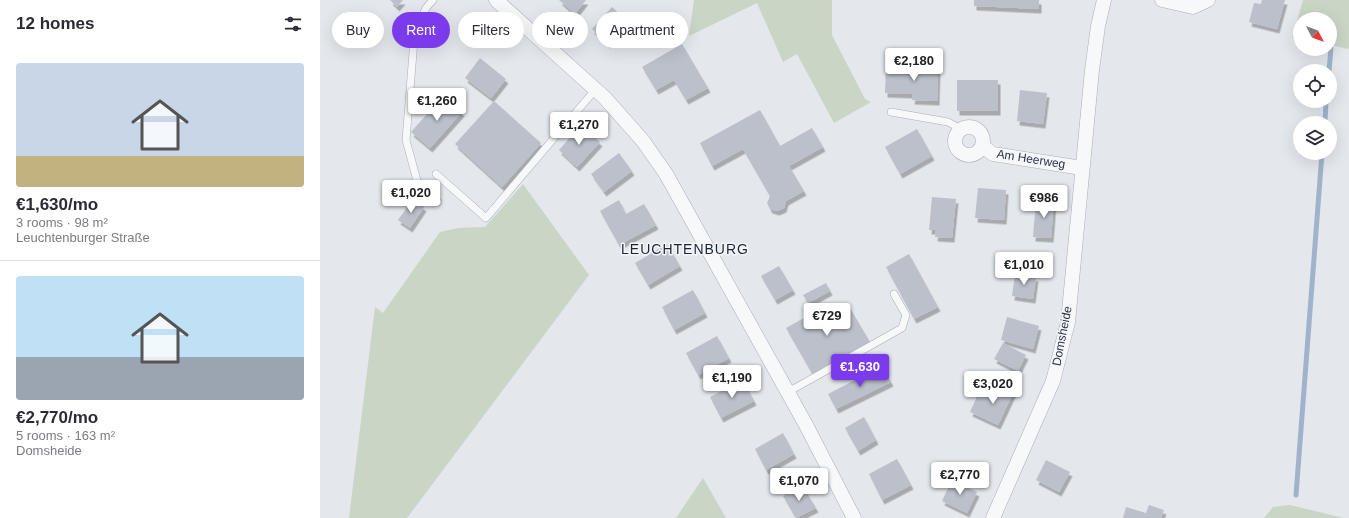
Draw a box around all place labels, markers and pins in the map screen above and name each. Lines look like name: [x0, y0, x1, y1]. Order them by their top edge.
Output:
pin: €2,180: [881, 48, 947, 82]
pin: €1,260: [404, 88, 470, 122]
pin: €1,270: [546, 112, 612, 146]
pin: €1,020: [378, 180, 444, 214]
pin: €986: [1020, 185, 1068, 219]
pin: €1,010: [991, 252, 1057, 286]
pin: €729: [803, 303, 851, 337]
pin: €1,630: [827, 354, 893, 388]
pin: €1,190: [699, 365, 765, 399]
pin: €3,020: [960, 371, 1026, 405]
pin: €2,770: [927, 462, 993, 496]
pin: €1,070: [766, 468, 832, 502]

